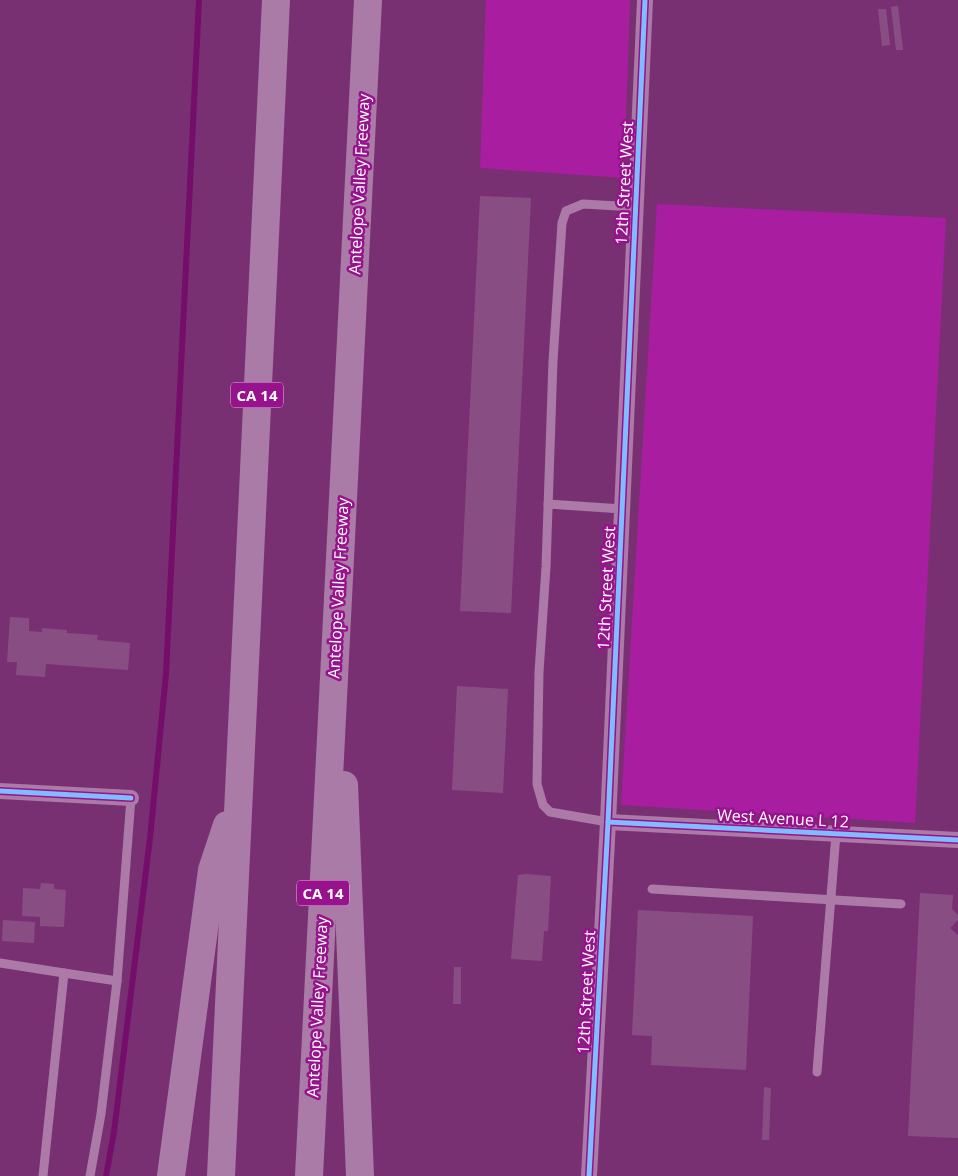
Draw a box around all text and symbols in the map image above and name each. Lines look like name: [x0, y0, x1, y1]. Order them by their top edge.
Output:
street label: Antelope Valley Freeway: [343, 92, 375, 275]
street label: 12th Street West: [610, 120, 638, 245]
road number: CA 14: [231, 382, 283, 408]
street label: Antelope Valley Freeway: [322, 496, 354, 679]
street label: 12th Street West: [592, 525, 620, 650]
street label: West Avenue L 12: [717, 804, 849, 832]
road number: CA 14: [297, 880, 349, 906]
street label: Antelope Valley Freeway: [301, 915, 333, 1098]
street label: 12th Street West: [572, 929, 600, 1054]

